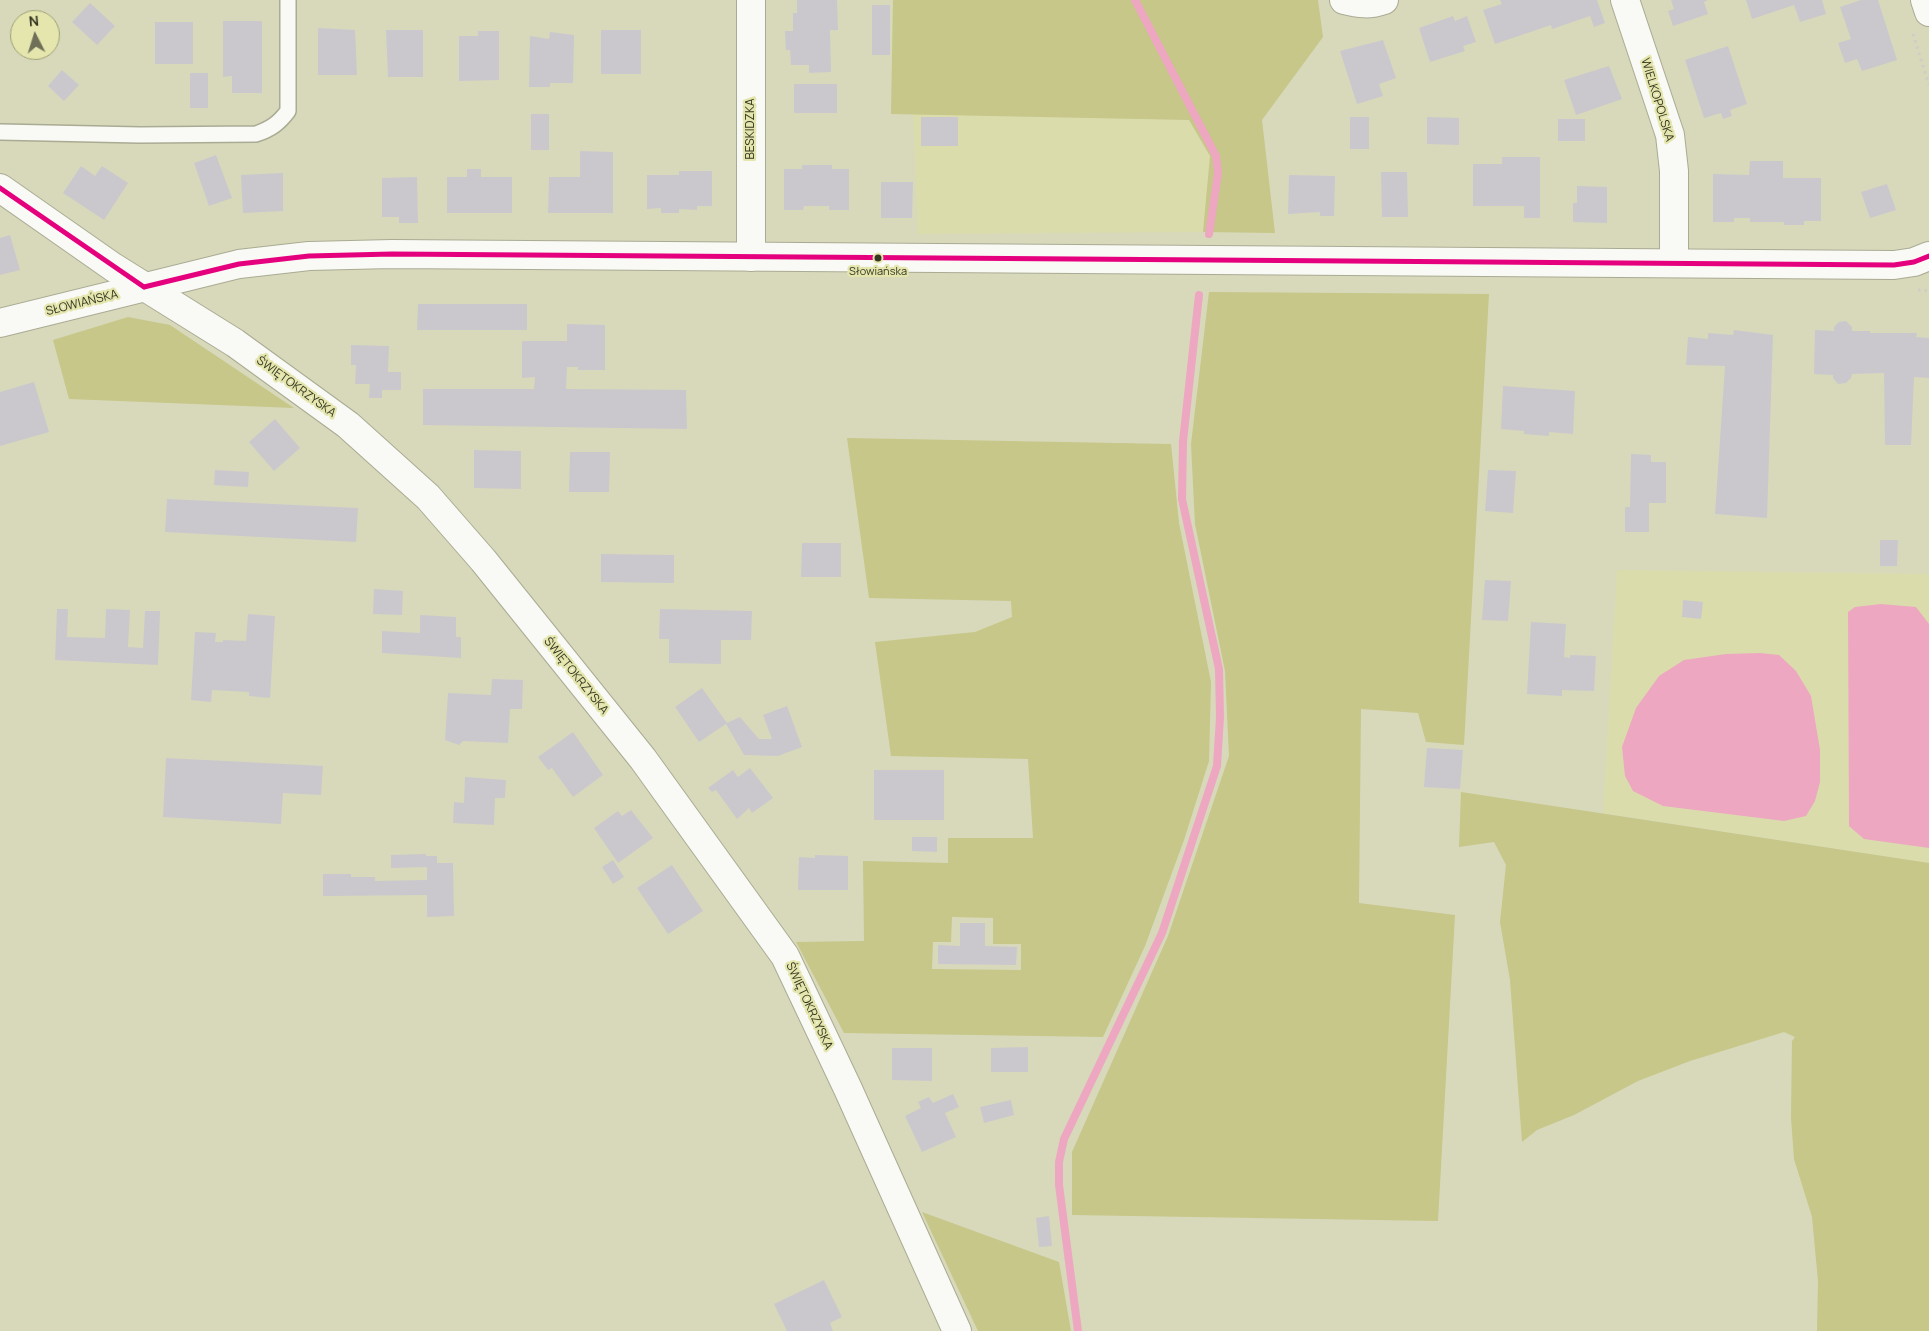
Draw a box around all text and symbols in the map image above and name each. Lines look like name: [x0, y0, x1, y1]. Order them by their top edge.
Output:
north arrow: [10, 10, 60, 60]
text: N: [28, 11, 40, 30]
street label: WIELKOPOLSKA: [1637, 56, 1677, 144]
street label: BESKIDZKA: [744, 98, 758, 160]
marker: Słowiańska: [873, 253, 883, 263]
place label: Słowiańska: [849, 265, 907, 279]
street label: SŁOWIAŃSKA: [45, 287, 119, 319]
street label: ŚWIĘTOKRZYSKA: [254, 353, 338, 421]
street label: ŚWIĘTOKRZYSKA: [541, 635, 611, 717]
street label: ŚWIĘTOKRZYSKA: [782, 960, 836, 1052]

